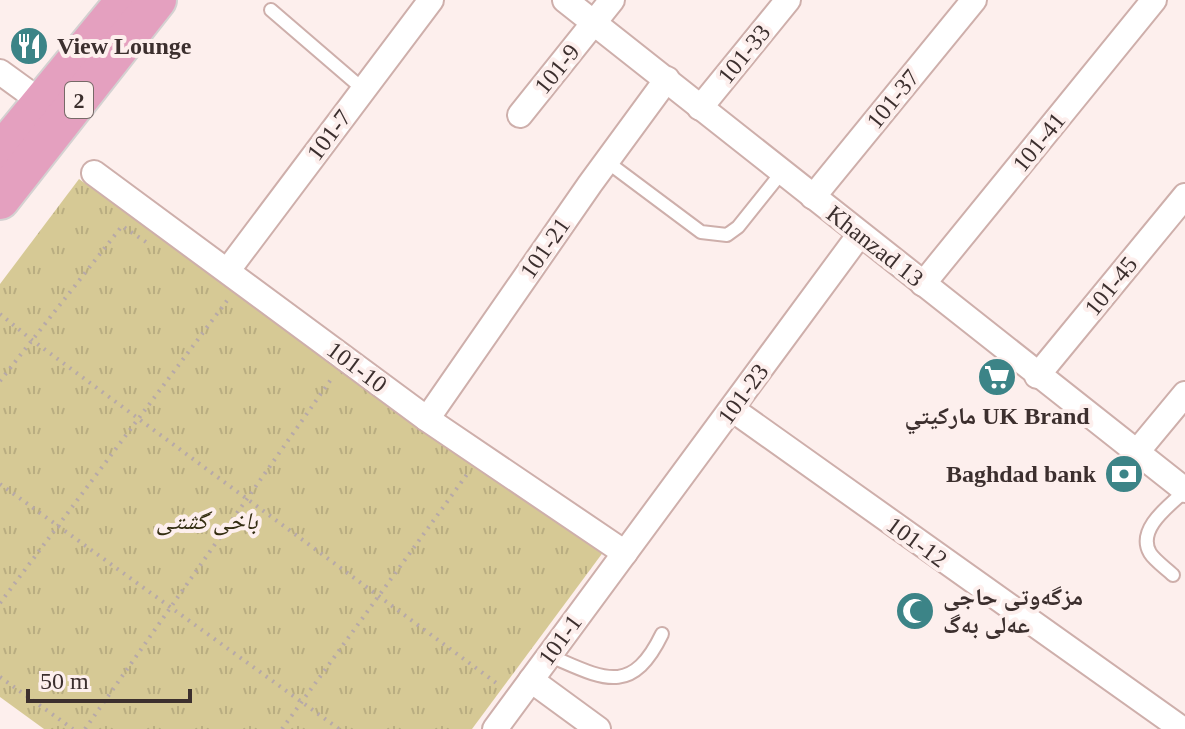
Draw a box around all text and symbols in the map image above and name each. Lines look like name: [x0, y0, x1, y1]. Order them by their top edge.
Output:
street label: 101-33: [713, 19, 775, 89]
restaurant icon: View Lounge: [8, 25, 50, 67]
place label: View Lounge: [57, 33, 192, 59]
street label: 101-9: [529, 39, 585, 99]
street label: 101-37: [862, 64, 924, 134]
road number: 2: [65, 82, 93, 118]
street label: 101-7: [302, 105, 356, 165]
street label: 101-41: [1008, 107, 1070, 177]
street label: Khanzad 13: [822, 200, 928, 292]
street label: 101-21: [515, 213, 575, 283]
street label: 101-45: [1080, 251, 1142, 321]
street label: 101-10: [322, 336, 392, 398]
supermarket icon: مارکيتي UK Brand: [976, 356, 1018, 398]
street label: 101-23: [712, 359, 774, 429]
place label: مارکيتي UK Brand: [904, 403, 1090, 435]
bank icon: Baghdad bank: [1103, 453, 1145, 495]
place label: Baghdad bank: [946, 461, 1097, 487]
park label: باخی گشتی: [156, 508, 258, 536]
street label: 101-12: [882, 511, 952, 573]
place label: مزگەوتی حاجی عەلی بەگ: [943, 584, 1083, 639]
mosque icon: مزگەوتی حاجی عەلی بەگ: [894, 590, 936, 632]
street label: 101-1: [533, 610, 587, 670]
scale bar: [28, 653, 190, 703]
text: 50 m: [40, 668, 89, 694]

